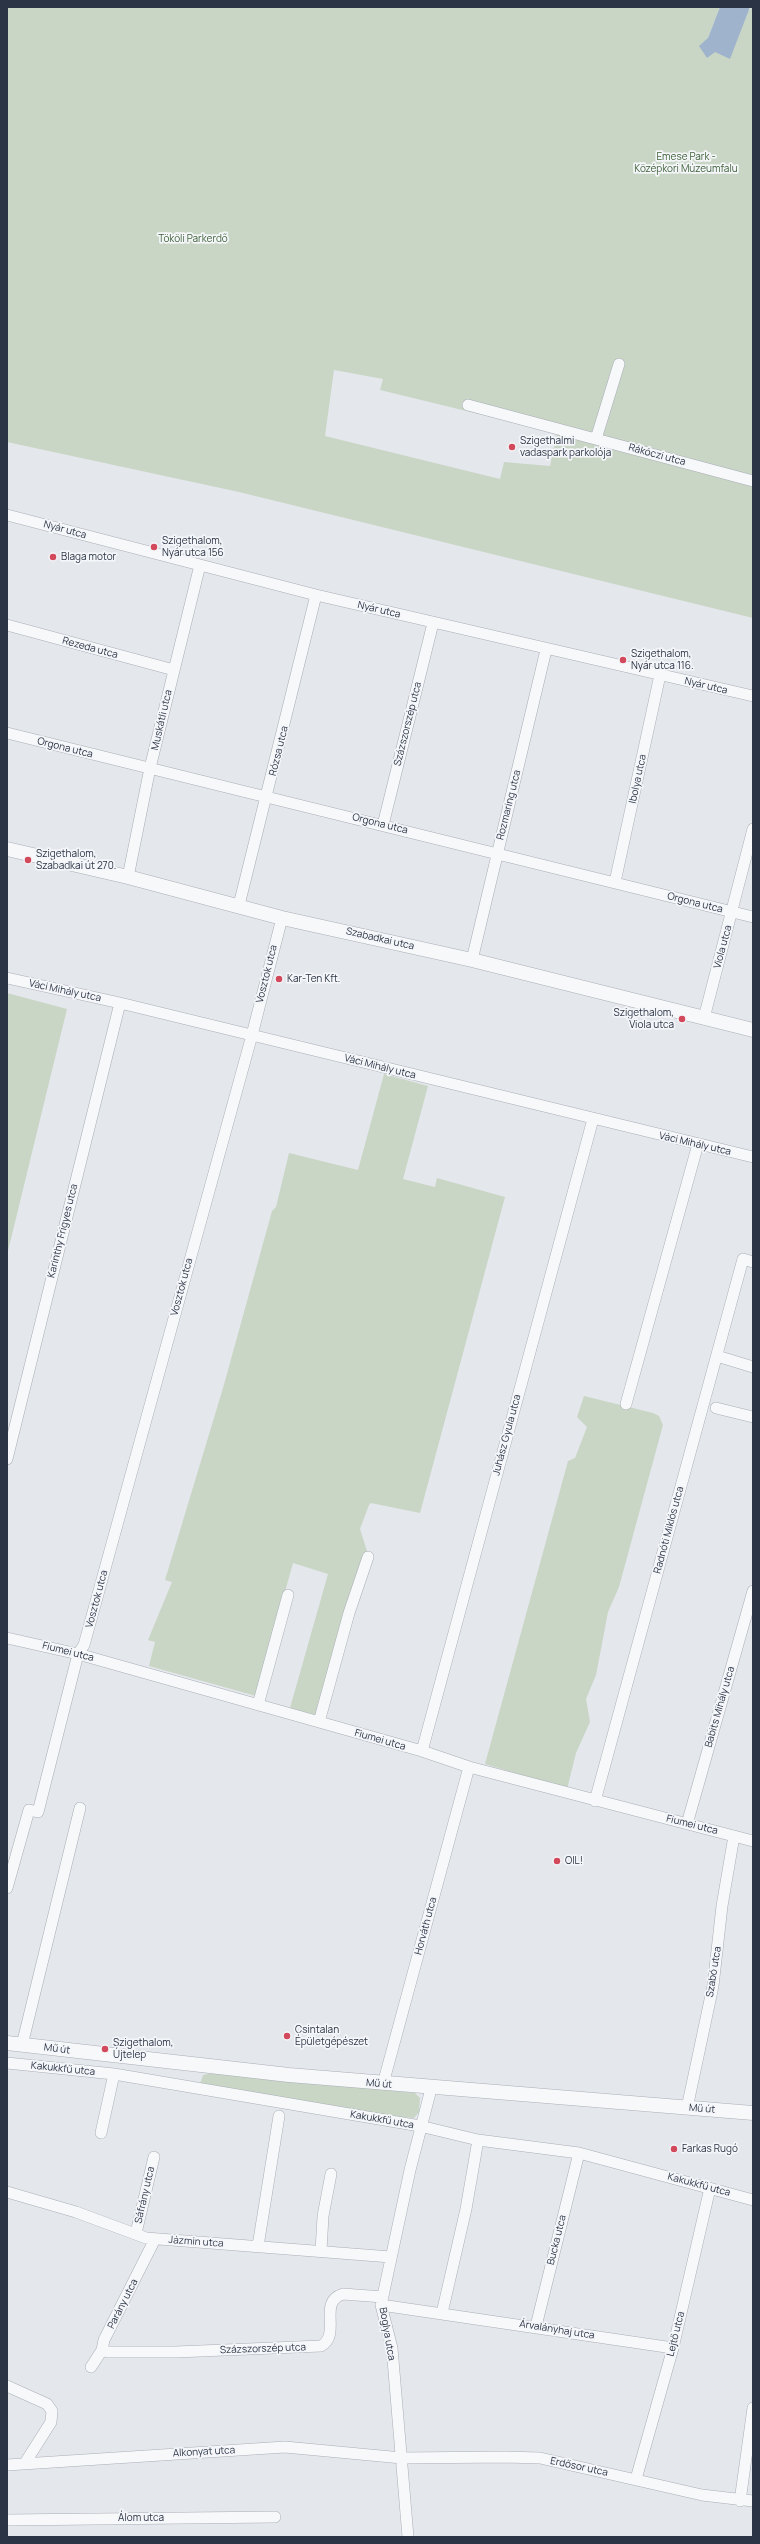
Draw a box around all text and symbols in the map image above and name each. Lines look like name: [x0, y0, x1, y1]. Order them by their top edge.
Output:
park label: Emese Park - Középkori Múzeumfalu: [634, 151, 738, 174]
park label: Tököli Parkerdő: [158, 233, 228, 245]
place label: Szigethalmi vadaspark parkolója: [520, 435, 611, 458]
marker: Szigethalmi vadaspark parkolója: [507, 442, 517, 452]
street label: Rákóczi utca: [627, 442, 687, 468]
street label: Nyár utca: [42, 519, 88, 541]
place label: Szigethalom, Nyár utca 156: [162, 535, 224, 558]
marker: Szigethalom, Nyár utca 156: [149, 542, 159, 552]
place label: Blaga motor: [61, 551, 116, 563]
marker: Blaga motor: [48, 552, 58, 562]
street label: Nyár utca: [356, 599, 402, 621]
street label: Rezeda utca: [61, 635, 119, 661]
place label: Szigethalom, Nyár utca 116.: [631, 648, 693, 672]
marker: Szigethalom, Nyár utca 116.: [618, 655, 628, 665]
street label: Nyár utca: [683, 675, 729, 697]
street label: Százszorszép utca: [392, 681, 424, 767]
street label: Muskátli utca: [149, 689, 175, 751]
street label: Rózsa utca: [267, 725, 291, 777]
street label: Orgona utca: [36, 735, 94, 761]
street label: Ibolya utca: [627, 753, 649, 805]
street label: Rozmaring utca: [494, 769, 524, 841]
street label: Orgona utca: [351, 811, 409, 837]
place label: Szigethalom, Szabadkai út 270.: [36, 848, 116, 872]
marker: Szigethalom, Szabadkai út 270.: [23, 855, 33, 865]
street label: Orgona utca: [666, 890, 724, 916]
street label: Viola utca: [711, 924, 735, 970]
street label: Szabadkai utca: [345, 925, 415, 953]
street label: Vosztok utca: [254, 944, 280, 1004]
place label: Kar-Ten Kft.: [287, 973, 340, 985]
marker: Kar-Ten Kft.: [274, 974, 284, 984]
street label: Váci Mihály utca: [28, 977, 102, 1005]
place label: Szigethalom, Viola utca: [614, 1007, 674, 1030]
marker: Szigethalom, Viola utca: [677, 1014, 687, 1024]
street label: Váci Mihály utca: [343, 1052, 417, 1082]
street label: Váci Mihály utca: [658, 1130, 732, 1158]
street label: Karinthy Frigyes utca: [46, 1183, 80, 1279]
street label: Vosztok utca: [169, 1257, 195, 1317]
street label: Juhász Gyula utca: [490, 1393, 524, 1477]
street label: Radnóti Miklós utca: [652, 1485, 686, 1575]
street label: Vosztok utca: [84, 1569, 110, 1629]
street label: Fiumei utca: [41, 1640, 95, 1664]
street label: Babits Mihály utca: [703, 1665, 737, 1749]
street label: Fiumei utca: [353, 1727, 407, 1753]
street label: Fiumei utca: [665, 1813, 719, 1837]
place label: OIL!: [565, 1855, 583, 1867]
marker: OIL!: [552, 1856, 562, 1866]
street label: Horváth utca: [413, 1896, 439, 1956]
street label: Szabó utca: [704, 1946, 724, 1998]
place label: Csintalan Épületgépészet: [295, 2024, 368, 2048]
marker: Csintalan Épületgépészet: [282, 2031, 292, 2041]
place label: Szigethalom, Újtelep: [113, 2037, 173, 2060]
street label: Mű út: [43, 2041, 71, 2057]
marker: Szigethalom, Újtelep: [100, 2044, 110, 2054]
street label: Kakukkfű utca: [30, 2060, 96, 2078]
street label: Mű út: [365, 2077, 393, 2091]
street label: Mű út: [688, 2102, 716, 2116]
street label: Kakukkfű utca: [349, 2108, 415, 2132]
place label: Farkas Rugó: [682, 2143, 738, 2155]
marker: Farkas Rugó: [669, 2144, 679, 2154]
street label: Sáfrány utca: [133, 2165, 157, 2225]
street label: Kakukkfű utca: [666, 2171, 732, 2199]
street label: Bucka utca: [545, 2214, 569, 2266]
street label: Jázmin utca: [168, 2234, 224, 2250]
street label: Parány utca: [105, 2277, 141, 2331]
street label: Boglya utca: [376, 2307, 398, 2361]
street label: Lejtő utca: [665, 2310, 687, 2358]
street label: Árvalányhaj utca: [519, 2318, 595, 2342]
street label: Százszorszép utca: [220, 2342, 306, 2356]
street label: Alkonyat utca: [172, 2444, 236, 2460]
street label: Erdősor utca: [549, 2455, 609, 2479]
street label: Álom utca: [118, 2512, 164, 2524]

